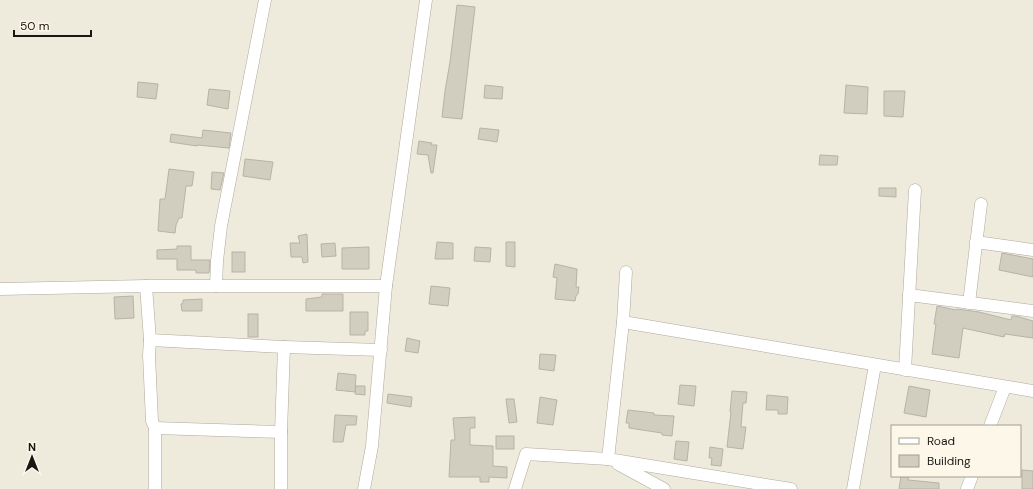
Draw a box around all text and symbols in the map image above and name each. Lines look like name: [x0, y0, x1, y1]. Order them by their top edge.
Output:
scale bar: [14, 12, 91, 38]
text: 50 m: [20, 18, 49, 34]
legend: [891, 425, 1021, 477]
text: Road: [927, 433, 955, 449]
north arrow: [12, 437, 52, 477]
text: N: [28, 440, 36, 454]
text: Building: [927, 453, 971, 469]

